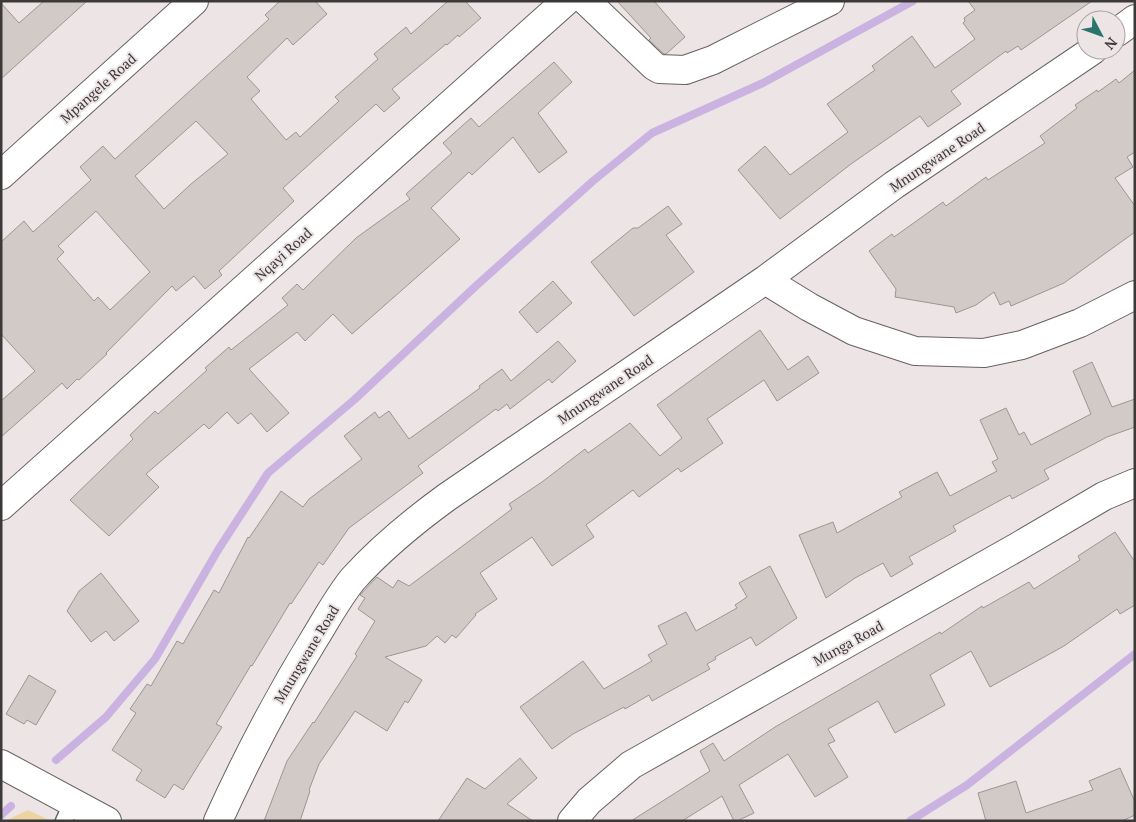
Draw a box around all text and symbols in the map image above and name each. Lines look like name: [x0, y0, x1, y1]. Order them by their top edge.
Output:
north arrow: [1076, 10, 1126, 60]
text: N: [1100, 34, 1122, 54]
street label: Mpangele Road: [56, 49, 140, 127]
street label: Mnungwane Road: [885, 118, 989, 196]
street label: Nqayi Road: [250, 223, 316, 285]
street label: Mnungwane Road: [553, 350, 657, 428]
street label: Mnungwane Road: [269, 601, 343, 707]
street label: Munga Road: [809, 616, 887, 670]

